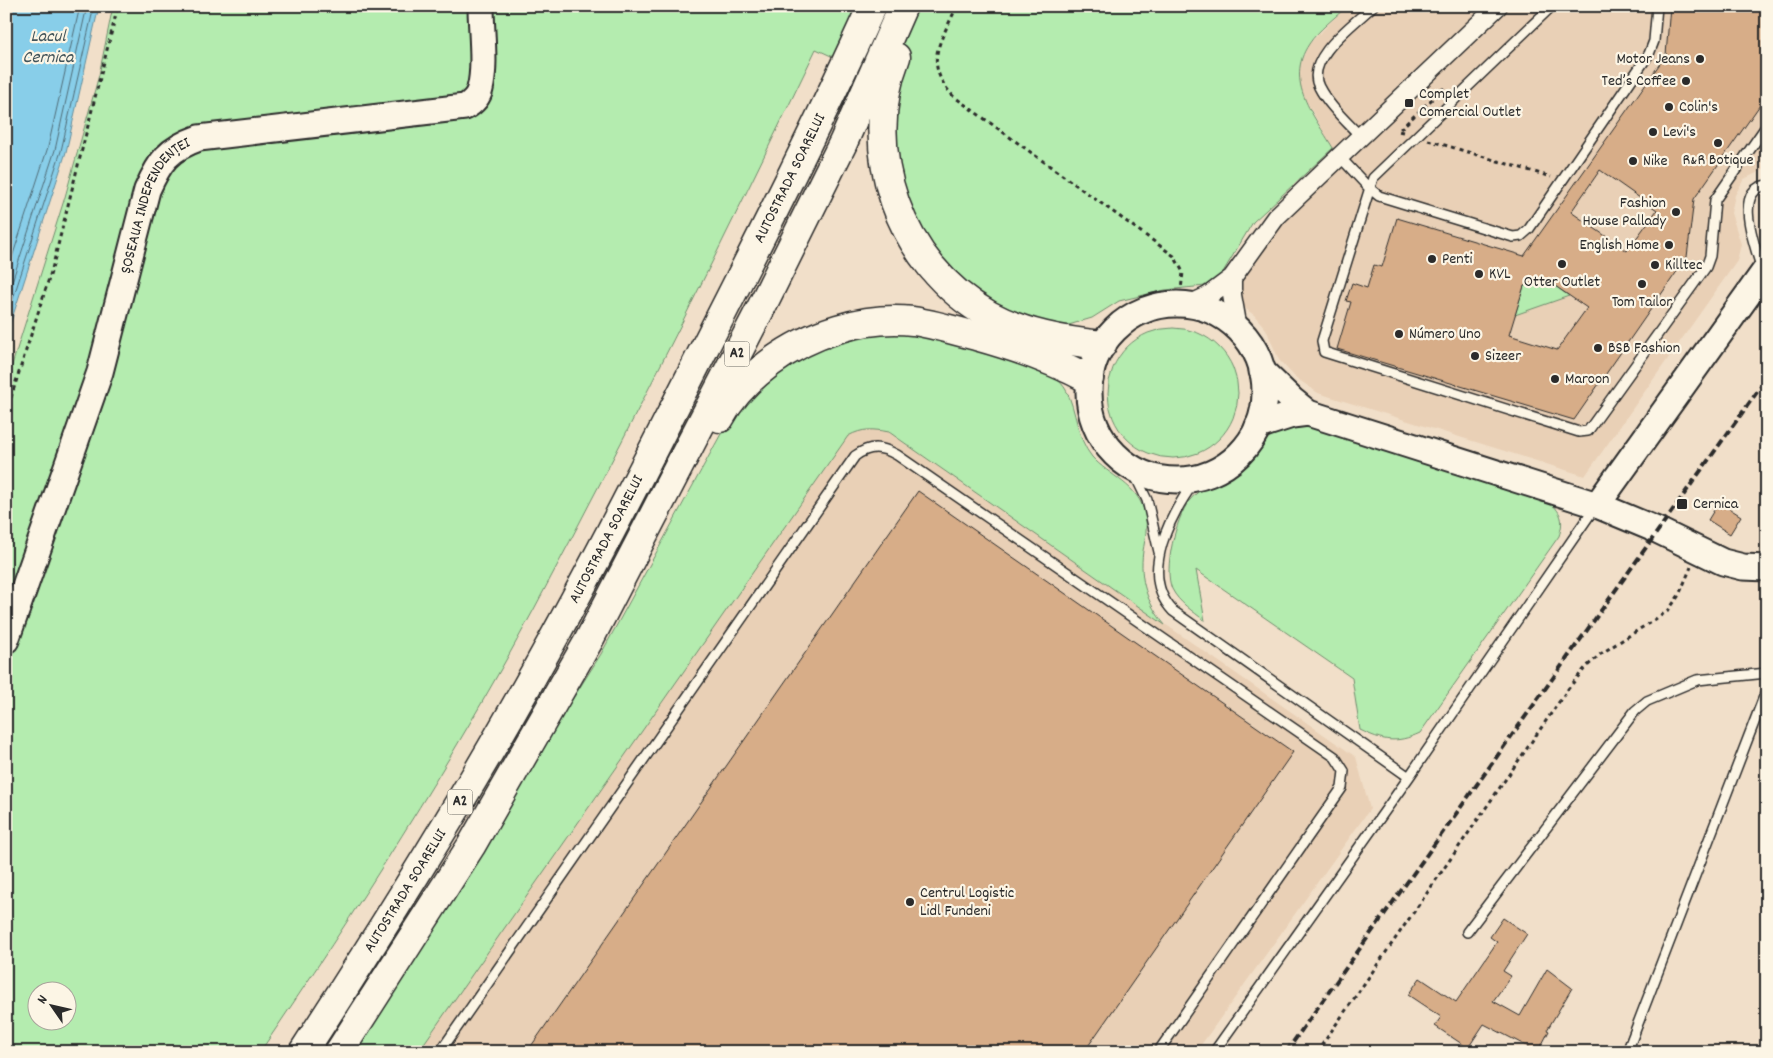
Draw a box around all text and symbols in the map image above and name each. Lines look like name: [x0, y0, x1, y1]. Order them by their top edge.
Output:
water label: Lacul Cernica: [23, 25, 75, 71]
place label: Motor Jeans: [1616, 48, 1690, 71]
marker: Motor Jeans: [1694, 53, 1706, 65]
place label: Ted’s Coffee: [1602, 70, 1676, 93]
marker: Ted’s Coffee: [1680, 75, 1692, 87]
place label: Complet Comercial Outlet: [1419, 83, 1521, 124]
place label: Colin's: [1679, 96, 1718, 119]
marker: Complet Comercial Outlet: [1403, 97, 1415, 109]
marker: Colin's: [1663, 101, 1675, 113]
street label: AUTOSTRADA SOARELUI: [748, 109, 832, 247]
place label: Levi's: [1663, 121, 1696, 144]
marker: Levi's: [1647, 126, 1659, 138]
street label: ȘOSEAUA INDEPENDENȚEI: [114, 131, 194, 276]
marker: R&R Botique: [1712, 137, 1724, 149]
place label: R&R Botique: [1683, 149, 1753, 172]
place label: Nike: [1643, 150, 1667, 173]
marker: Nike: [1627, 155, 1639, 167]
place label: Fashion House Pallady: [1582, 192, 1667, 233]
marker: Fashion House Pallady: [1670, 206, 1682, 218]
place label: English Home: [1580, 234, 1659, 257]
marker: English Home: [1663, 239, 1675, 251]
place label: Penti: [1442, 248, 1473, 271]
marker: Penti: [1426, 253, 1438, 265]
place label: Killtec: [1665, 254, 1702, 277]
marker: Otter Outlet: [1556, 258, 1568, 270]
marker: Killtec: [1649, 259, 1661, 271]
place label: KVL: [1489, 263, 1511, 286]
marker: KVL: [1473, 268, 1485, 280]
place label: Otter Outlet: [1524, 271, 1600, 294]
marker: Tom Tailor: [1636, 278, 1648, 290]
place label: Tom Tailor: [1612, 291, 1672, 314]
place label: Número Uno: [1409, 323, 1481, 346]
marker: Número Uno: [1393, 328, 1405, 340]
place label: BSB Fashion: [1608, 337, 1680, 360]
road number: A2: [724, 342, 750, 366]
marker: BSB Fashion: [1592, 342, 1604, 354]
place label: Sizeer: [1485, 345, 1521, 368]
marker: Sizeer: [1469, 350, 1481, 362]
place label: Maroon: [1565, 368, 1609, 391]
marker: Maroon: [1549, 373, 1561, 385]
street label: AUTOSTRADA SOARELUI: [563, 471, 650, 608]
place label: Cernica: [1693, 493, 1739, 516]
marker: Cernica: [1675, 497, 1689, 511]
road number: A2: [448, 790, 472, 814]
street label: AUTOSTRADA SOARELUI: [358, 824, 453, 957]
place label: Centrul Logistic Lidl Fundeni: [920, 882, 1014, 923]
marker: Centrul Logistic Lidl Fundeni: [904, 896, 916, 908]
north arrow: [28, 980, 78, 1030]
text: N: [33, 991, 53, 1008]

